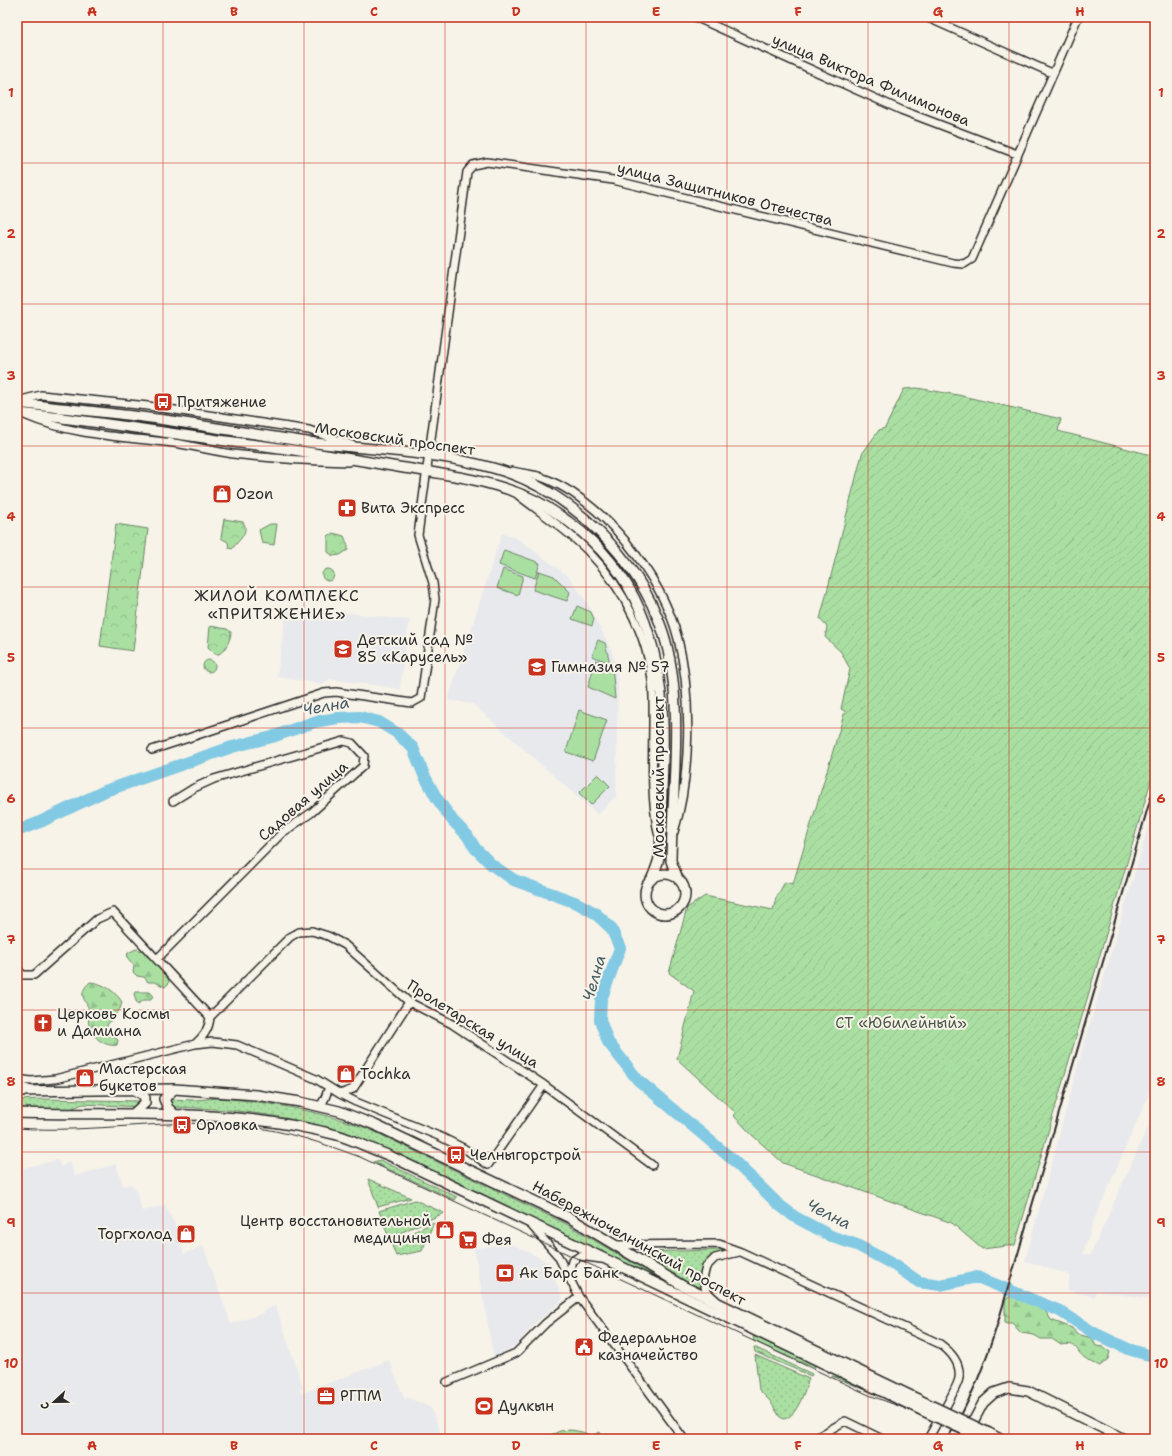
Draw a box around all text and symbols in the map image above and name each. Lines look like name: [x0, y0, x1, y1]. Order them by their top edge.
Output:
text: A: [87, 3, 97, 20]
text: B: [230, 3, 238, 20]
text: C: [370, 3, 378, 20]
text: D: [511, 3, 521, 20]
text: E: [652, 3, 661, 20]
text: F: [794, 3, 802, 20]
text: G: [933, 3, 944, 20]
text: H: [1075, 3, 1085, 20]
street label: улица Виктора Филимонова: [769, 29, 974, 131]
text: 1: [8, 84, 14, 101]
text: 1: [1158, 84, 1164, 101]
street label: улица Защитников Отечества: [615, 157, 836, 231]
text: 2: [6, 225, 16, 242]
text: 2: [1156, 225, 1166, 242]
text: 3: [6, 367, 16, 384]
text: 3: [1156, 367, 1166, 384]
bus stop icon: Притяжение: [152, 391, 174, 413]
place label: Притяжение: [177, 392, 267, 412]
street label: Московский проспект: [314, 418, 477, 460]
shop icon: Ozon: [211, 483, 233, 505]
place label: Ozon: [236, 484, 273, 504]
pharmacy icon: Вита Экспресс: [336, 497, 358, 519]
place label: Вита Экспресс: [361, 498, 465, 518]
text: 4: [6, 508, 16, 525]
text: 4: [1156, 508, 1166, 525]
district label: ЖИЛОЙ КОМПЛЕКС «ПРИТЯЖЕНИЕ»: [194, 585, 360, 624]
place label: Детский сад № 85 «Карусель»: [357, 630, 473, 667]
school or university icon: Детский сад № 85 «Карусель»: [332, 638, 354, 660]
text: 5: [7, 649, 15, 666]
text: 5: [1157, 649, 1165, 666]
school or university icon: Гимназия № 57: [526, 656, 548, 678]
place label: Гимназия № 57: [551, 657, 670, 677]
water label: Челна: [301, 692, 351, 720]
street label: Московский проспект: [649, 696, 669, 858]
street label: Садовая улица: [254, 756, 353, 846]
text: 6: [6, 790, 16, 807]
text: 6: [1156, 790, 1166, 807]
text: 7: [6, 931, 16, 948]
text: 7: [1156, 931, 1166, 948]
water label: Челна: [577, 952, 611, 1003]
street label: Пролетарская улица: [403, 975, 543, 1073]
place label: Церковь Космы и Дамиана: [57, 1004, 170, 1041]
church icon: Церковь Космы и Дамиана: [32, 1012, 54, 1034]
park label: СТ «Юбилейный»: [835, 1013, 967, 1033]
place label: Мастерская букетов: [99, 1059, 187, 1096]
shop icon: Tochka: [335, 1063, 357, 1085]
place label: Tochka: [360, 1064, 411, 1084]
shop icon: Мастерская букетов: [74, 1067, 96, 1089]
text: 8: [6, 1073, 16, 1090]
text: 8: [1156, 1073, 1166, 1090]
bus stop icon: Орловка: [171, 1114, 193, 1136]
place label: Орловка: [196, 1115, 259, 1135]
bus stop icon: Челныгорстрой: [445, 1144, 467, 1166]
place label: Челныгорстрой: [470, 1145, 581, 1165]
street label: Набережночелнинский проспект: [529, 1176, 750, 1310]
water label: Челна: [803, 1194, 855, 1234]
place label: Центр восстановительной медицины: [240, 1211, 431, 1248]
text: 9: [6, 1214, 16, 1231]
text: 9: [1156, 1214, 1166, 1231]
shop icon: Центр восстановительной медицины: [434, 1219, 456, 1241]
shop icon: Торгхолод: [175, 1223, 197, 1245]
place label: Торгхолод: [97, 1224, 172, 1244]
supermarket icon: Фея: [457, 1229, 479, 1251]
place label: Фея: [482, 1230, 512, 1250]
bank icon: Ак Барс Банк: [494, 1262, 516, 1284]
place label: Ак Барс Банк: [519, 1263, 619, 1283]
place label: Федеральное казначейство: [598, 1328, 698, 1365]
public building icon: Федеральное казначейство: [573, 1336, 595, 1358]
text: 10: [4, 1355, 18, 1372]
text: 10: [1154, 1355, 1168, 1372]
north arrow: [34, 1382, 74, 1422]
office icon: РГПМ: [315, 1385, 337, 1407]
place label: РГПМ: [340, 1386, 382, 1406]
sports icon: Дулкын: [473, 1395, 495, 1417]
place label: Дулкын: [498, 1396, 554, 1416]
text: С: [37, 1399, 53, 1412]
text: A: [87, 1437, 97, 1454]
text: B: [230, 1437, 238, 1454]
text: C: [370, 1437, 378, 1454]
text: D: [511, 1437, 521, 1454]
text: E: [652, 1437, 661, 1454]
text: F: [794, 1437, 802, 1454]
text: G: [933, 1437, 944, 1454]
text: H: [1075, 1437, 1085, 1454]

